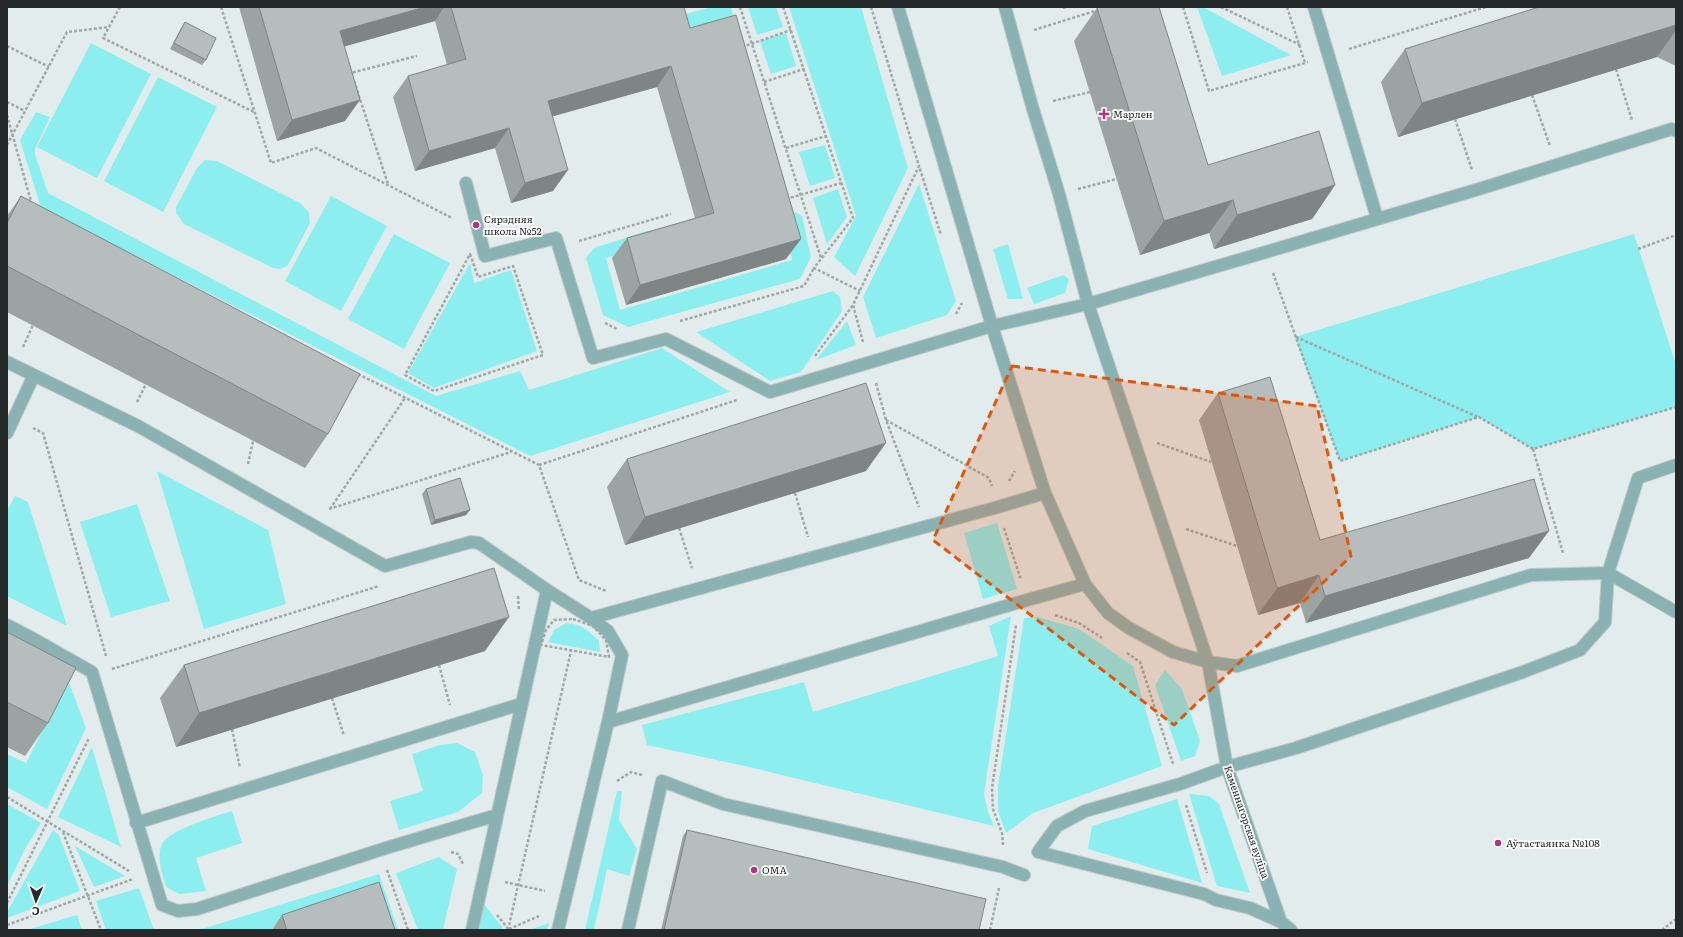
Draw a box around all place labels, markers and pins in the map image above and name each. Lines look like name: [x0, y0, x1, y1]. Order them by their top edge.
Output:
place label: Марлен: [1113, 106, 1153, 121]
marker: Марлен: [1098, 108, 1110, 120]
place label: Сярэдняя школа №52: [484, 211, 542, 238]
marker: Сярэдняя школа №52: [471, 220, 481, 230]
place label: Аўтастаянка №108: [1506, 835, 1600, 850]
marker: Аўтастаянка №108: [1493, 838, 1503, 848]
place label: ОМА: [762, 862, 787, 877]
marker: ОМА: [749, 865, 759, 875]

